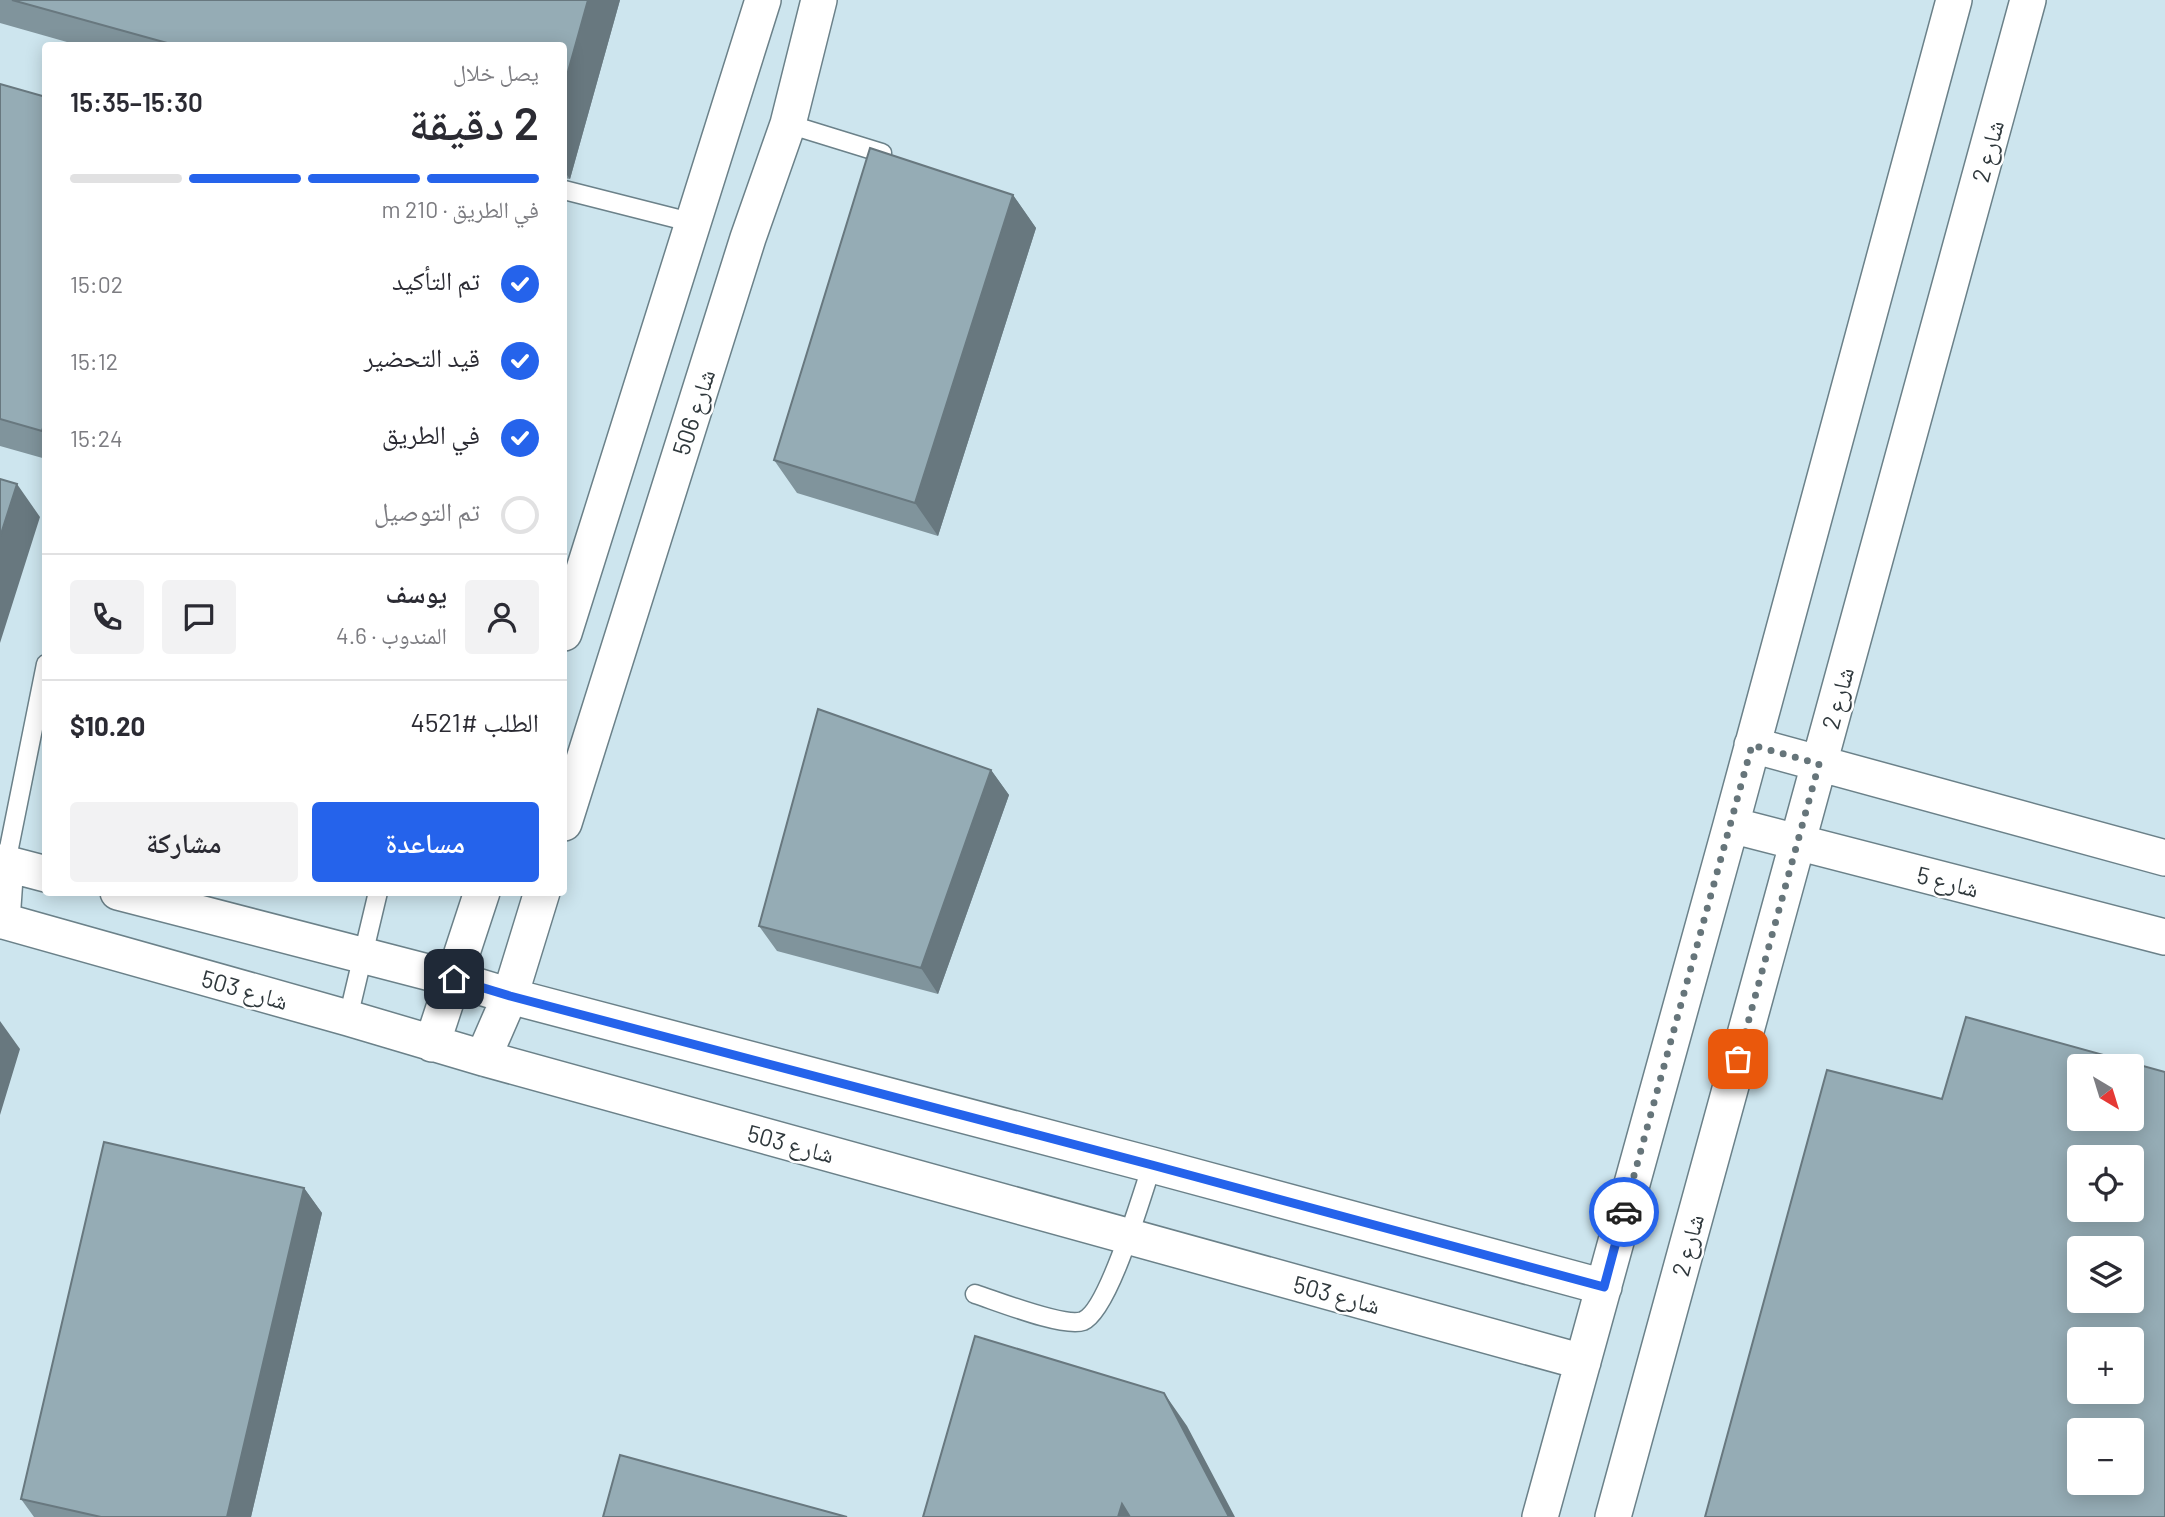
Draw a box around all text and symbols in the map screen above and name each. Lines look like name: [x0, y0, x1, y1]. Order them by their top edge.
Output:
text: يصل خلال: [453, 58, 539, 86]
text: 15:30–15:35: [70, 86, 203, 117]
text: 2 دقيقة: [409, 94, 539, 149]
street label: شارع 2: [1965, 117, 2011, 186]
text: في الطريق · 210 m: [381, 195, 539, 223]
text: تم التأكيد: [392, 264, 480, 295]
icon: check: [501, 265, 539, 303]
text: 15:02: [70, 270, 123, 298]
text: قيد التحضير: [364, 341, 480, 372]
icon: check: [501, 342, 539, 380]
text: 15:12: [70, 347, 118, 375]
street label: شارع 506: [666, 365, 722, 459]
text: في الطريق: [382, 418, 480, 449]
icon: check: [501, 419, 539, 457]
text: 15:24: [70, 424, 123, 452]
text: تم التوصيل: [374, 495, 480, 526]
text: يوسف: [386, 577, 447, 608]
button: phone: [70, 580, 144, 654]
button: chat: [162, 580, 236, 654]
button: person: [465, 580, 539, 654]
text: المندوب · 4.6: [336, 621, 447, 649]
street label: شارع 2: [1815, 664, 1861, 733]
text: الطلب #4521: [411, 706, 539, 737]
text: $10.20: [70, 710, 145, 741]
button: مشاركة: [70, 802, 298, 882]
button: مساعدة: [312, 802, 539, 882]
street label: شارع 5: [1914, 859, 1982, 905]
pin: [424, 949, 484, 1009]
icon: home: [435, 960, 473, 998]
street label: شارع 503: [198, 963, 292, 1017]
pin: [1708, 1029, 1768, 1089]
icon: bag: [1719, 1040, 1757, 1078]
north arrow: [2067, 1054, 2144, 1130]
map controls: [2067, 1054, 2144, 1495]
street label: شارع 503: [744, 1118, 838, 1170]
button: locate: [2067, 1145, 2144, 1222]
courier: [1589, 1177, 1659, 1247]
icon: car: [1605, 1193, 1643, 1231]
street label: شارع 2: [1665, 1211, 1711, 1280]
button: layers: [2067, 1236, 2144, 1313]
street label: شارع 503: [1290, 1269, 1384, 1321]
button: +: [2067, 1327, 2144, 1404]
button: −: [2067, 1418, 2144, 1495]

